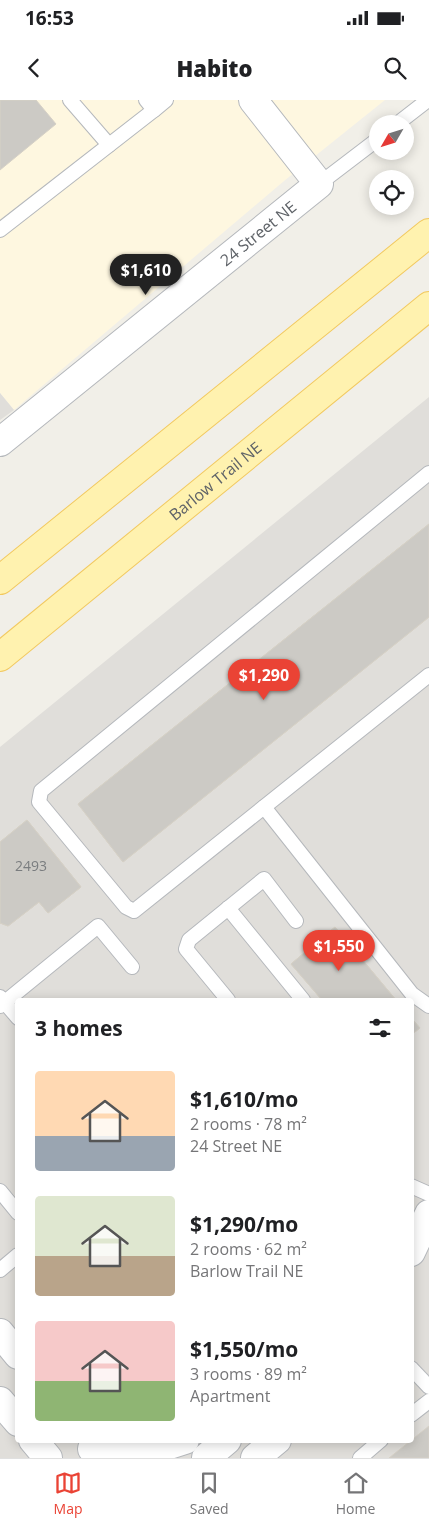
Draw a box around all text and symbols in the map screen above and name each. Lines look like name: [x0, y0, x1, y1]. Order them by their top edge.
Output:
text: 16:53: [25, 5, 74, 31]
text: Habito: [176, 53, 253, 83]
icon: back: [20, 54, 48, 82]
icon: search: [381, 54, 409, 82]
north arrow: [369, 115, 414, 160]
map controls: [369, 115, 414, 215]
button: locate: [369, 170, 414, 215]
street label: 24 Street NE: [215, 196, 301, 271]
pin: $1,610: [105, 254, 187, 296]
text: $1,610: [121, 259, 171, 281]
street label: Barlow Trail NE: [164, 437, 266, 525]
pin: $1,290: [223, 658, 305, 701]
text: $1,290: [239, 664, 289, 686]
house number: 2493: [15, 856, 47, 875]
pin: $1,550: [298, 930, 380, 972]
text: $1,550: [314, 935, 364, 957]
text: 3 homes: [35, 1014, 123, 1042]
icon: filters: [366, 1014, 394, 1042]
text: $1,610/mo: [190, 1085, 298, 1113]
icon: home: [75, 1091, 135, 1151]
text: 2 rooms · 78 m²: [190, 1113, 307, 1135]
text: 24 Street NE: [190, 1135, 282, 1157]
text: $1,290/mo: [190, 1210, 298, 1238]
icon: home: [75, 1216, 135, 1276]
text: 2 rooms · 62 m²: [190, 1238, 307, 1260]
text: Barlow Trail NE: [190, 1260, 303, 1282]
text: $1,550/mo: [190, 1335, 298, 1363]
icon: home: [75, 1341, 135, 1401]
text: 3 rooms · 89 m²: [190, 1363, 307, 1385]
text: Apartment: [190, 1385, 270, 1407]
tab: Map: [54, 1469, 83, 1518]
tab: Saved: [190, 1469, 229, 1518]
tab: Home: [336, 1469, 375, 1518]

